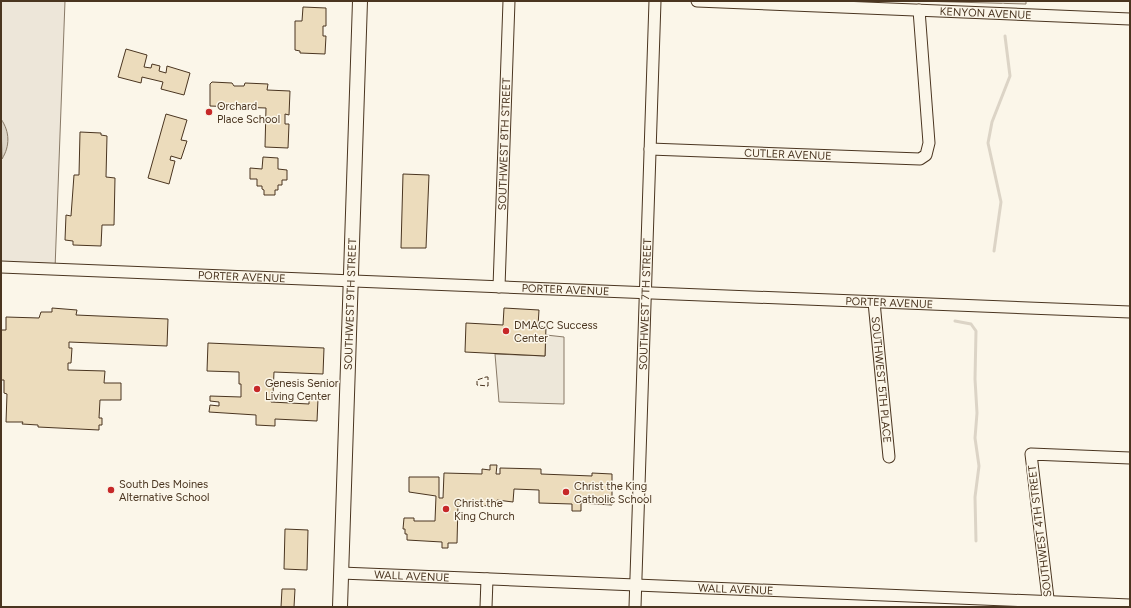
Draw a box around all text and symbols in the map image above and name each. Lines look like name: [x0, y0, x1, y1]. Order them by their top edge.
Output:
street label: KENYON AVENUE: [939, 5, 1032, 21]
street label: SOUTHWEST 8TH STREET: [495, 78, 513, 211]
place label: Orchard Place School: [217, 100, 280, 126]
marker: Orchard Place School: [204, 107, 214, 117]
street label: CUTLER AVENUE: [744, 146, 832, 162]
street label: SOUTHWEST 9TH STREET: [341, 238, 359, 370]
street label: SOUTHWEST 7TH STREET: [636, 238, 654, 370]
street label: PORTER AVENUE: [198, 268, 286, 285]
street label: PORTER AVENUE: [521, 281, 610, 298]
street label: PORTER AVENUE: [845, 294, 933, 311]
street label: SOUTHWEST 5TH PLACE: [869, 316, 894, 444]
place label: DMACC Success Center: [514, 319, 598, 345]
marker: DMACC Success Center: [501, 326, 511, 336]
place label: Genesis Senior Living Center: [265, 377, 339, 403]
marker: Genesis Senior Living Center: [252, 384, 262, 394]
street label: SOUTHWEST 4TH STREET: [1025, 464, 1055, 598]
place label: South Des Moines Alternative School: [119, 478, 210, 504]
place label: Christ the King Catholic School: [574, 480, 652, 506]
marker: South Des Moines Alternative School: [106, 485, 116, 495]
marker: Christ the King Catholic School: [561, 487, 571, 497]
place label: Christ the King Church: [454, 497, 515, 523]
marker: Christ the King Church: [441, 504, 451, 514]
street label: WALL AVENUE: [374, 568, 450, 584]
street label: WALL AVENUE: [698, 581, 774, 597]

